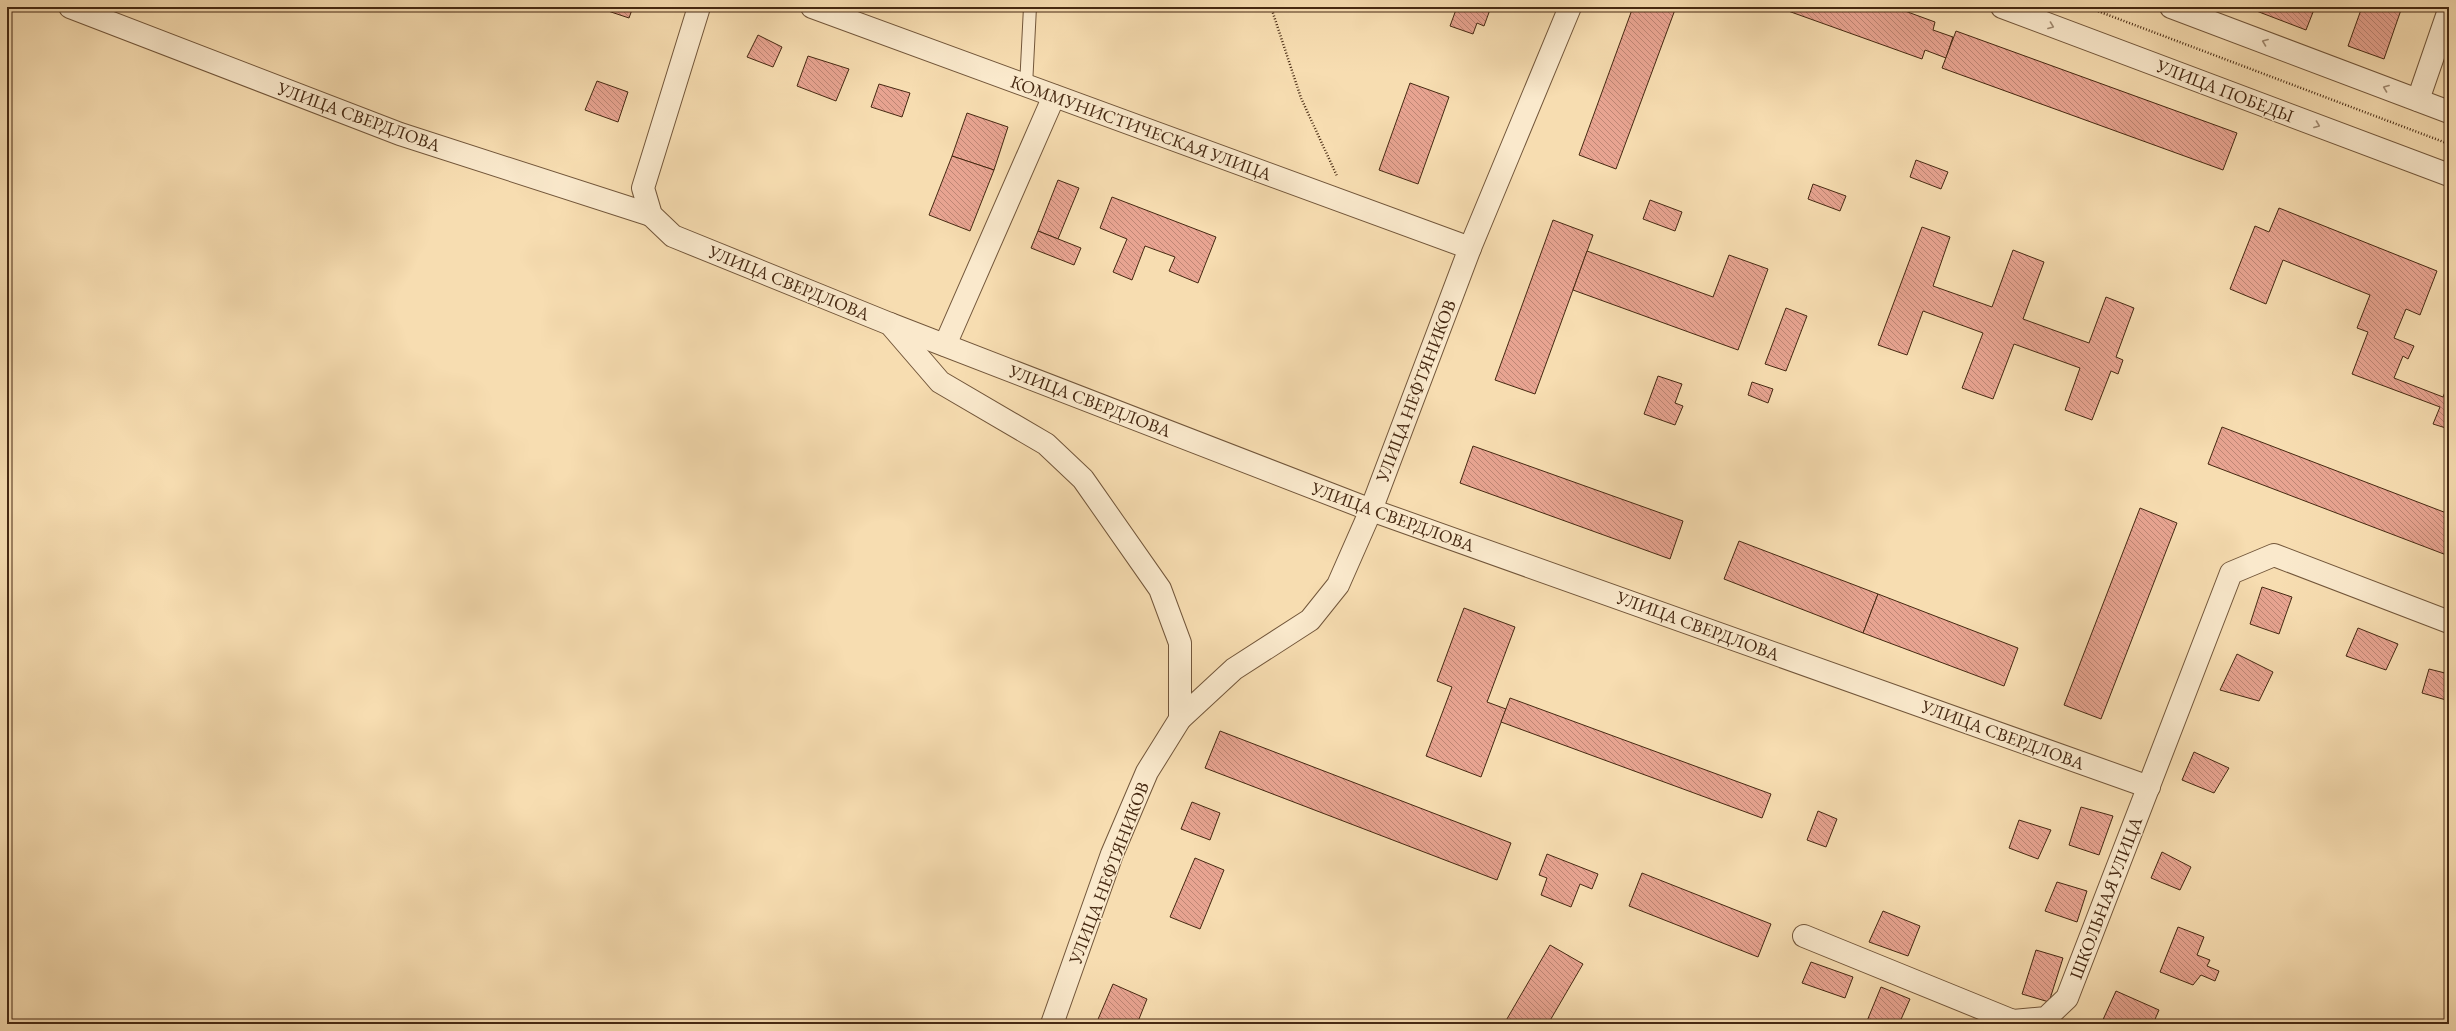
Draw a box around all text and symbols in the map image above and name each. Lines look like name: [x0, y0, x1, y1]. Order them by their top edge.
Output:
one-way arrow: [2048, 21, 2055, 29]
one-way arrow: [2261, 38, 2268, 47]
street label: УЛИЦА ПОБЕДЫ: [2152, 53, 2297, 127]
street label: КОММУНИСТИЧЕСКАЯ УЛИЦА: [1008, 70, 1275, 186]
street label: УЛИЦА СВЕРДЛОВА: [273, 76, 444, 157]
one-way arrow: [2383, 84, 2390, 92]
one-way arrow: [2314, 121, 2321, 129]
street label: УЛИЦА СВЕРДЛОВА: [704, 239, 874, 326]
street label: УЛИЦА НЕФТЯНИКОВ: [1370, 296, 1461, 486]
street label: УЛИЦА СВЕРДЛОВА: [1005, 359, 1175, 442]
street label: УЛИЦА СВЕРДЛОВА: [1307, 476, 1478, 557]
street label: УЛИЦА СВЕРДЛОВА: [1612, 585, 1783, 666]
street label: УЛИЦА СВЕРДЛОВА: [1917, 694, 2088, 775]
street label: УЛИЦА НЕФТЯНИКОВ: [1063, 778, 1154, 968]
street label: ШКОЛЬНАЯ УЛИЦА: [2064, 813, 2147, 982]

